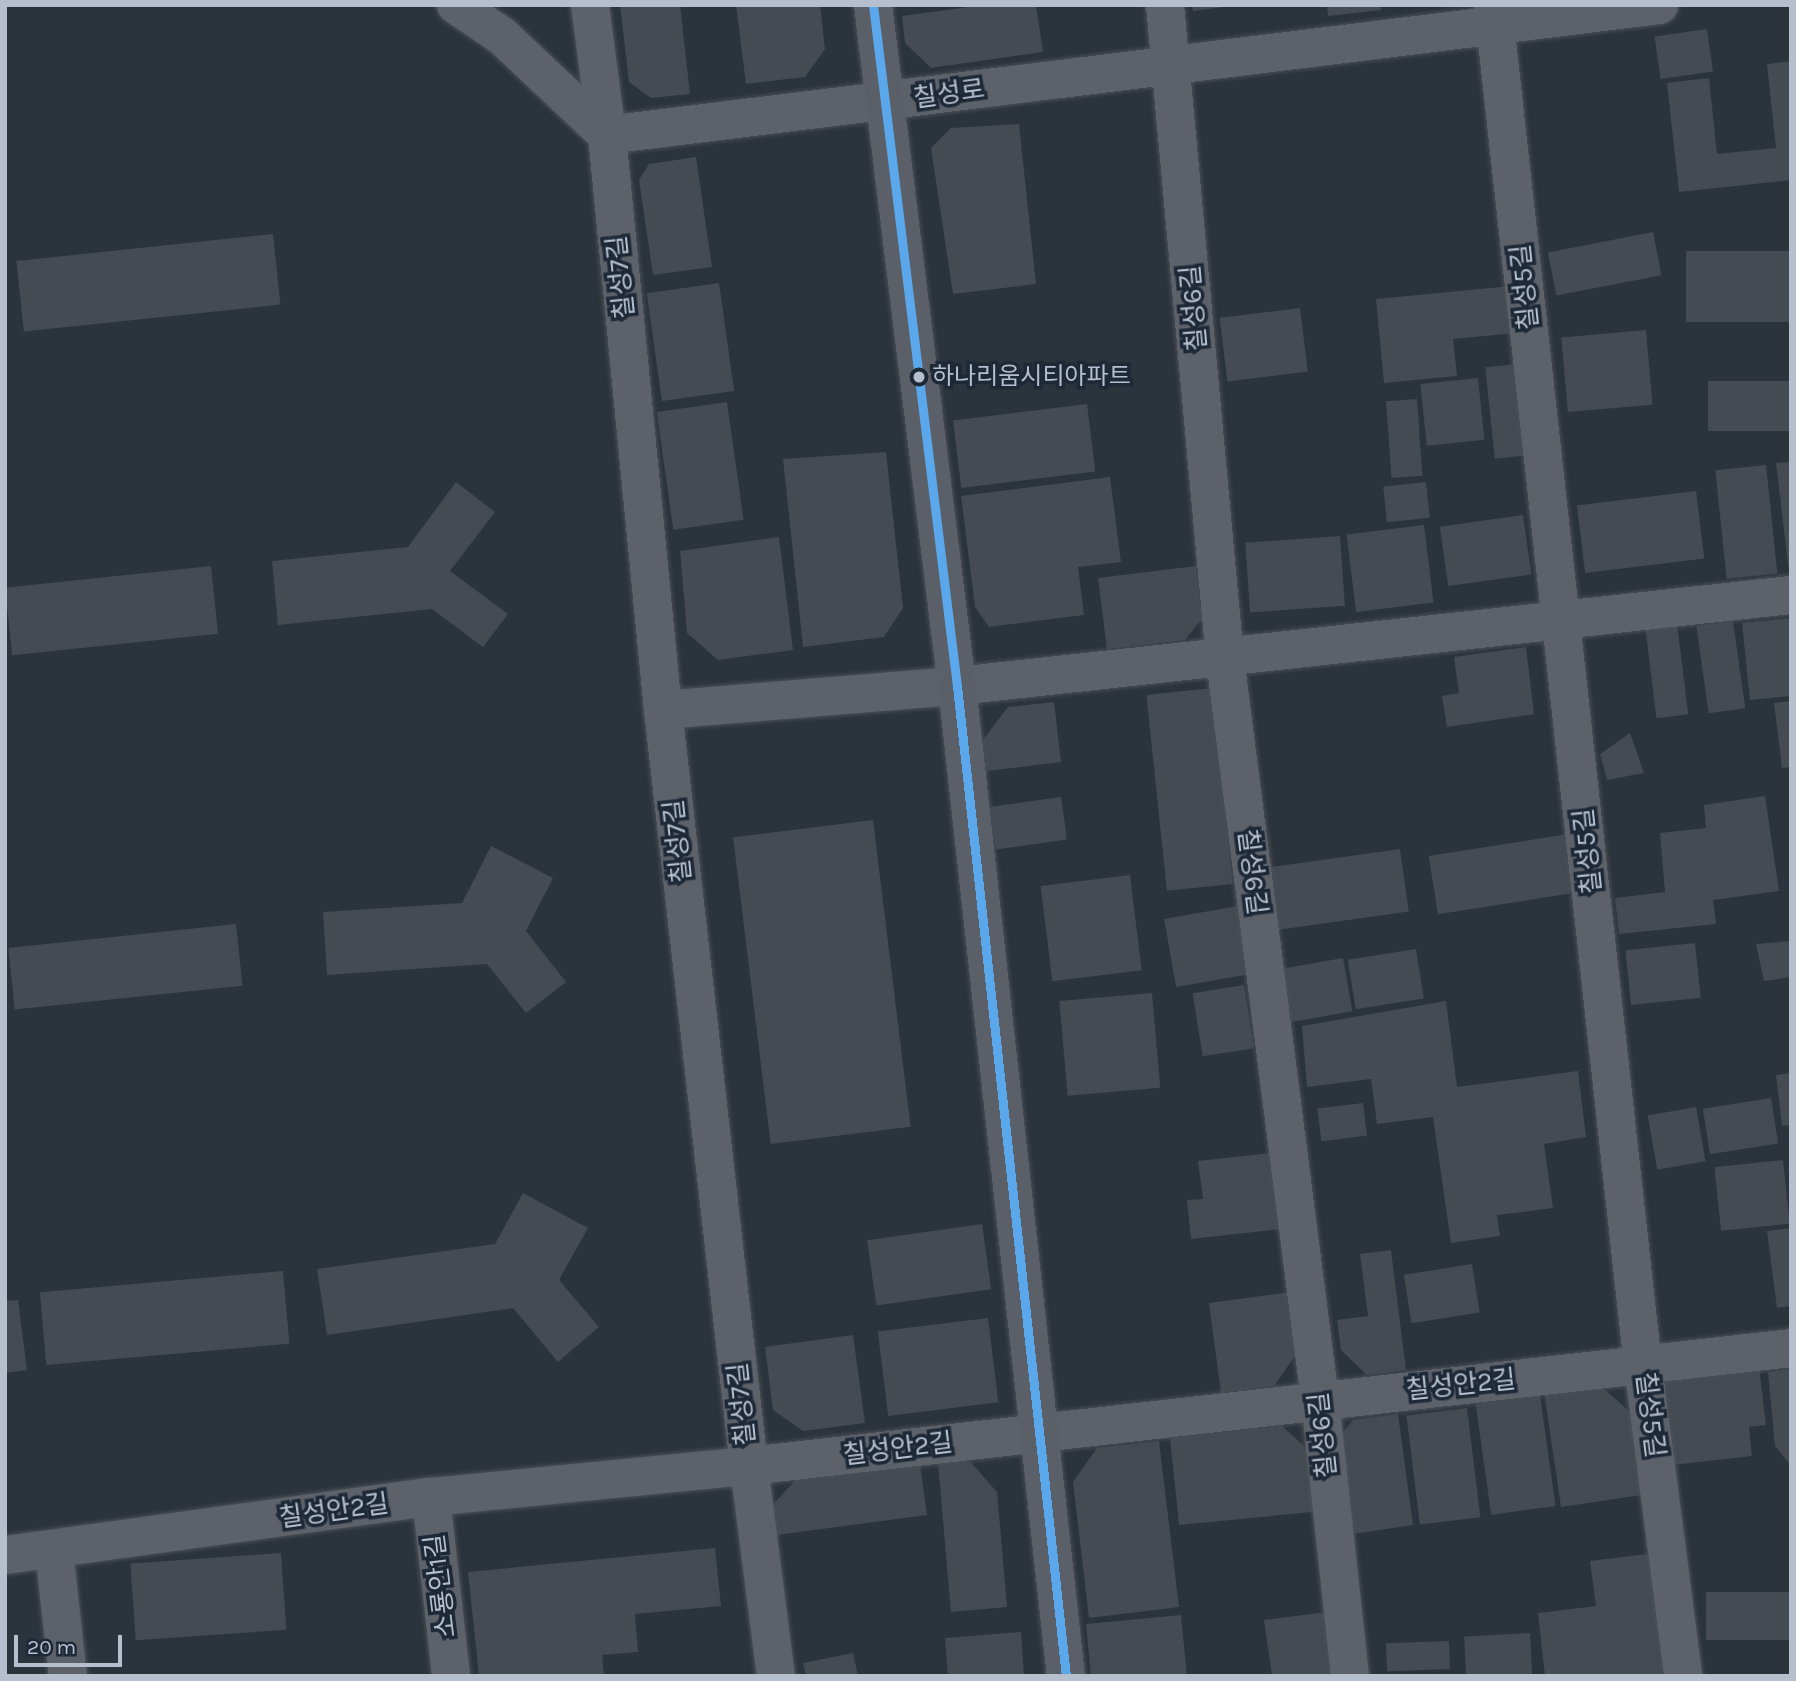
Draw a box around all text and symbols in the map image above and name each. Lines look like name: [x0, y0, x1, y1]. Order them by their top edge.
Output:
street label: 칠성로: [911, 74, 987, 114]
street label: 칠성7길: [601, 234, 641, 320]
street label: 칠성5길: [1505, 242, 1545, 332]
street label: 칠성6길: [1175, 263, 1213, 353]
place label: 하나리움시티아파트: [932, 363, 1131, 391]
marker: 하나리움시티아파트: [912, 370, 926, 384]
street label: 칠성7길: [658, 798, 698, 884]
street label: 칠성5길: [1568, 806, 1608, 896]
street label: 칠성6길: [1231, 827, 1273, 917]
street label: 칠성7길: [722, 1361, 762, 1447]
street label: 칠성안2길: [1404, 1364, 1518, 1406]
street label: 칠성5길: [1629, 1370, 1671, 1460]
street label: 칠성6길: [1303, 1390, 1343, 1480]
street label: 칠성안2길: [841, 1427, 955, 1471]
street label: 칠성안2길: [277, 1488, 391, 1534]
street label: 소룡안1길: [419, 1532, 463, 1640]
scale bar: [18, 1622, 126, 1666]
text: 20 m: [27, 1635, 76, 1659]

